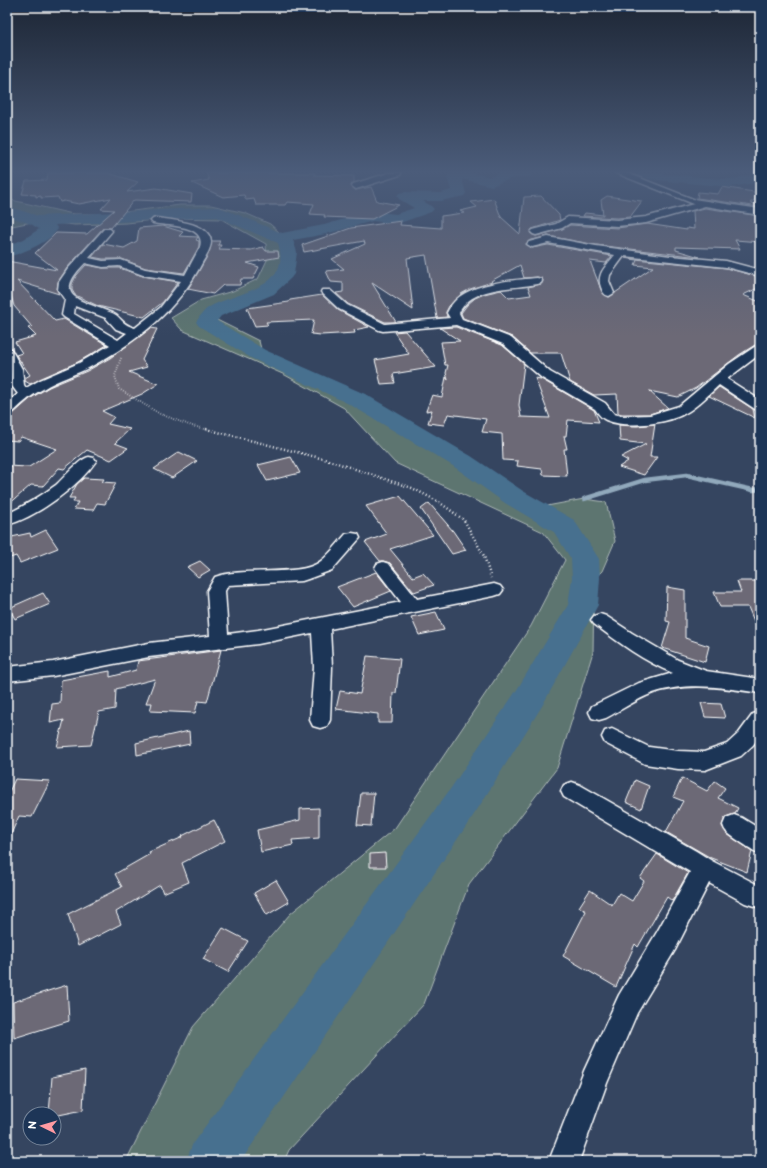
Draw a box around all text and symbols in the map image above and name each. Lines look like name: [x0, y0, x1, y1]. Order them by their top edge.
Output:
north arrow: [22, 1106, 62, 1146]
text: N: [26, 1120, 39, 1130]

